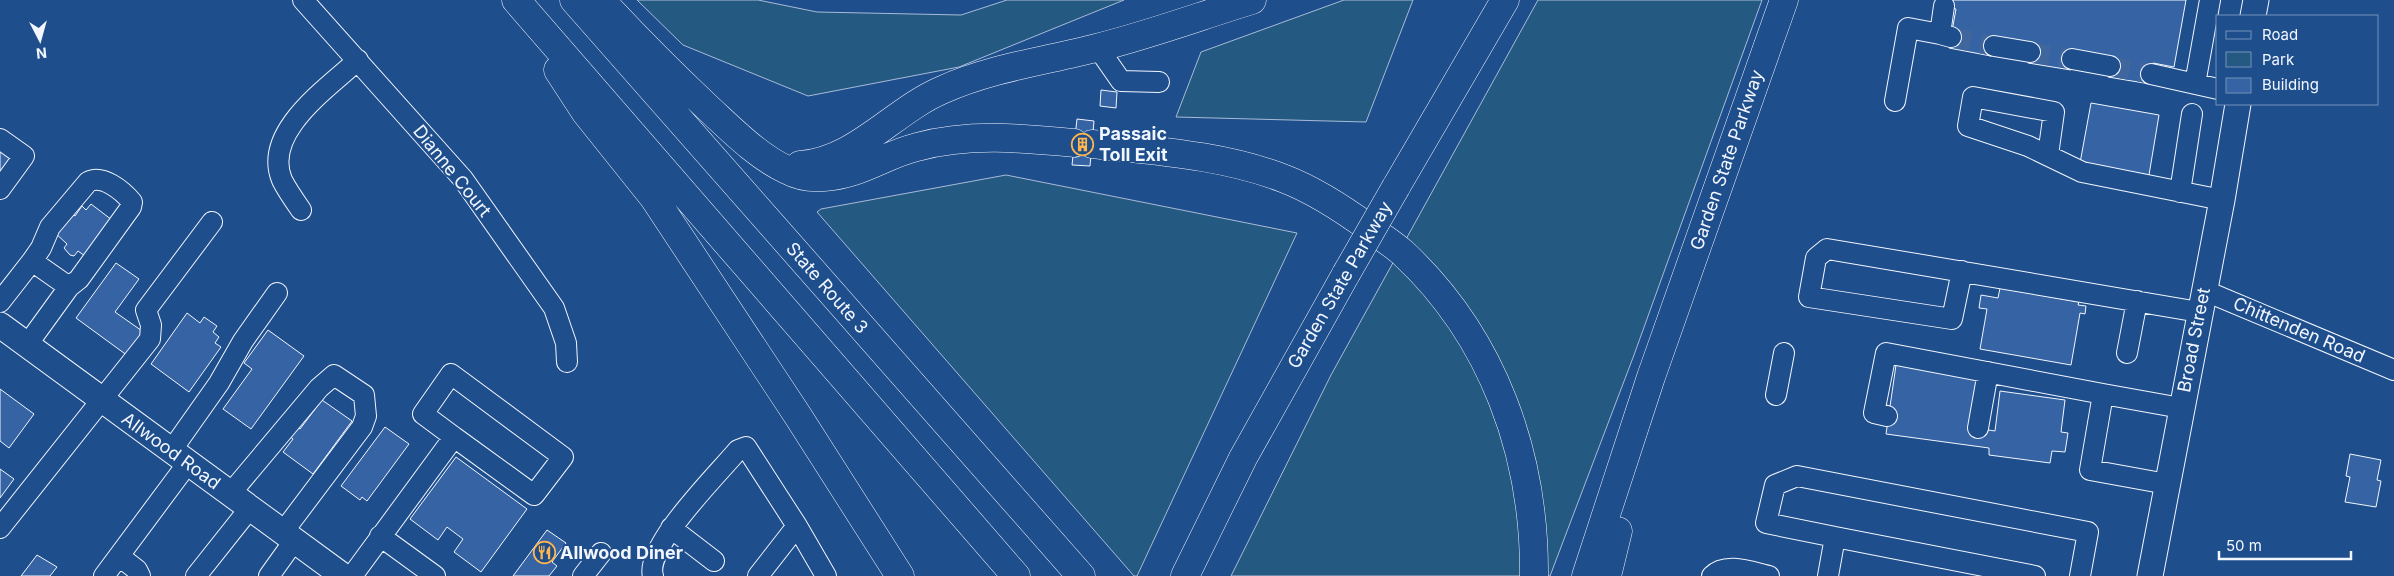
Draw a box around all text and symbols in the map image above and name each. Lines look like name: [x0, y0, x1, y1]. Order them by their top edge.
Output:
north arrow: [15, 15, 65, 65]
legend: [2216, 15, 2379, 105]
text: Road: [2262, 25, 2298, 44]
text: N: [35, 44, 48, 62]
text: Park: [2262, 50, 2295, 69]
street label: Garden State Parkway: [1686, 67, 1767, 253]
text: Building: [2262, 75, 2319, 94]
street label: Dianne Court: [409, 121, 496, 221]
place label: Passaic Toll Exit: [1099, 123, 1168, 165]
building icon: Passaic Toll Exit: [1071, 132, 1095, 156]
street label: Garden State Parkway: [1283, 197, 1396, 372]
street label: State Route 3: [782, 238, 873, 338]
street label: Broad Street: [2173, 286, 2214, 394]
street label: Chittenden Road: [2230, 292, 2368, 367]
street label: Allwood Road: [118, 408, 225, 493]
scale bar: [2219, 528, 2352, 560]
text: 50 m: [2226, 536, 2262, 555]
restaurant icon: Allwood Diner: [532, 541, 556, 565]
place label: Allwood Diner: [560, 542, 683, 563]

